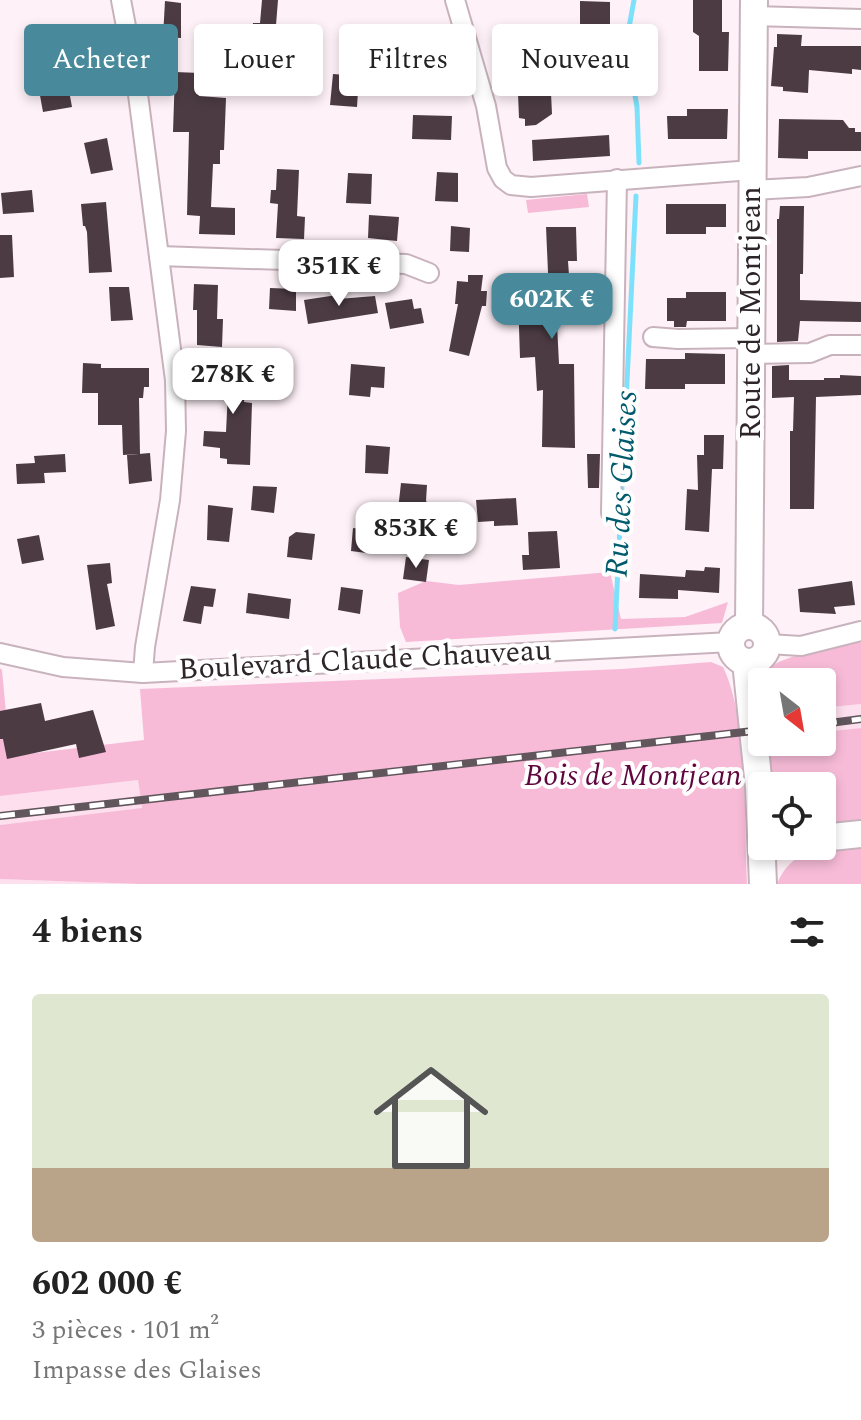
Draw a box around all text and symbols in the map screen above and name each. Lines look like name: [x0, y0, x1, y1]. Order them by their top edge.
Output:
chip: Acheter: [24, 24, 178, 96]
chip: Louer: [194, 24, 323, 96]
chip: Filtres: [339, 24, 476, 96]
chip: Nouveau: [492, 24, 658, 96]
street label: Route de Montjean: [728, 186, 774, 440]
pin: 351K €: [274, 240, 404, 308]
text: 351K €: [297, 246, 381, 286]
pin: 602K €: [487, 273, 617, 341]
text: 602K €: [510, 279, 594, 319]
pin: 278K €: [168, 348, 298, 416]
text: 278K €: [191, 354, 275, 394]
water label: Ru des Glaises: [593, 389, 651, 579]
pin: 853K €: [351, 502, 481, 570]
text: 853K €: [374, 508, 458, 548]
street label: Boulevard Claude Chauveau: [177, 627, 553, 693]
north arrow: [748, 668, 836, 756]
map controls: [748, 668, 836, 860]
park label: Bois de Montjean: [524, 753, 742, 799]
button: locate: [748, 772, 836, 860]
text: 4 biens: [32, 906, 143, 958]
icon: filters: [785, 910, 829, 954]
icon: home: [359, 1046, 503, 1190]
text: 602 000 €: [32, 1258, 183, 1310]
text: 3 pièces · 101 m²: [32, 1310, 219, 1350]
text: Impasse des Glaises: [32, 1350, 262, 1390]

